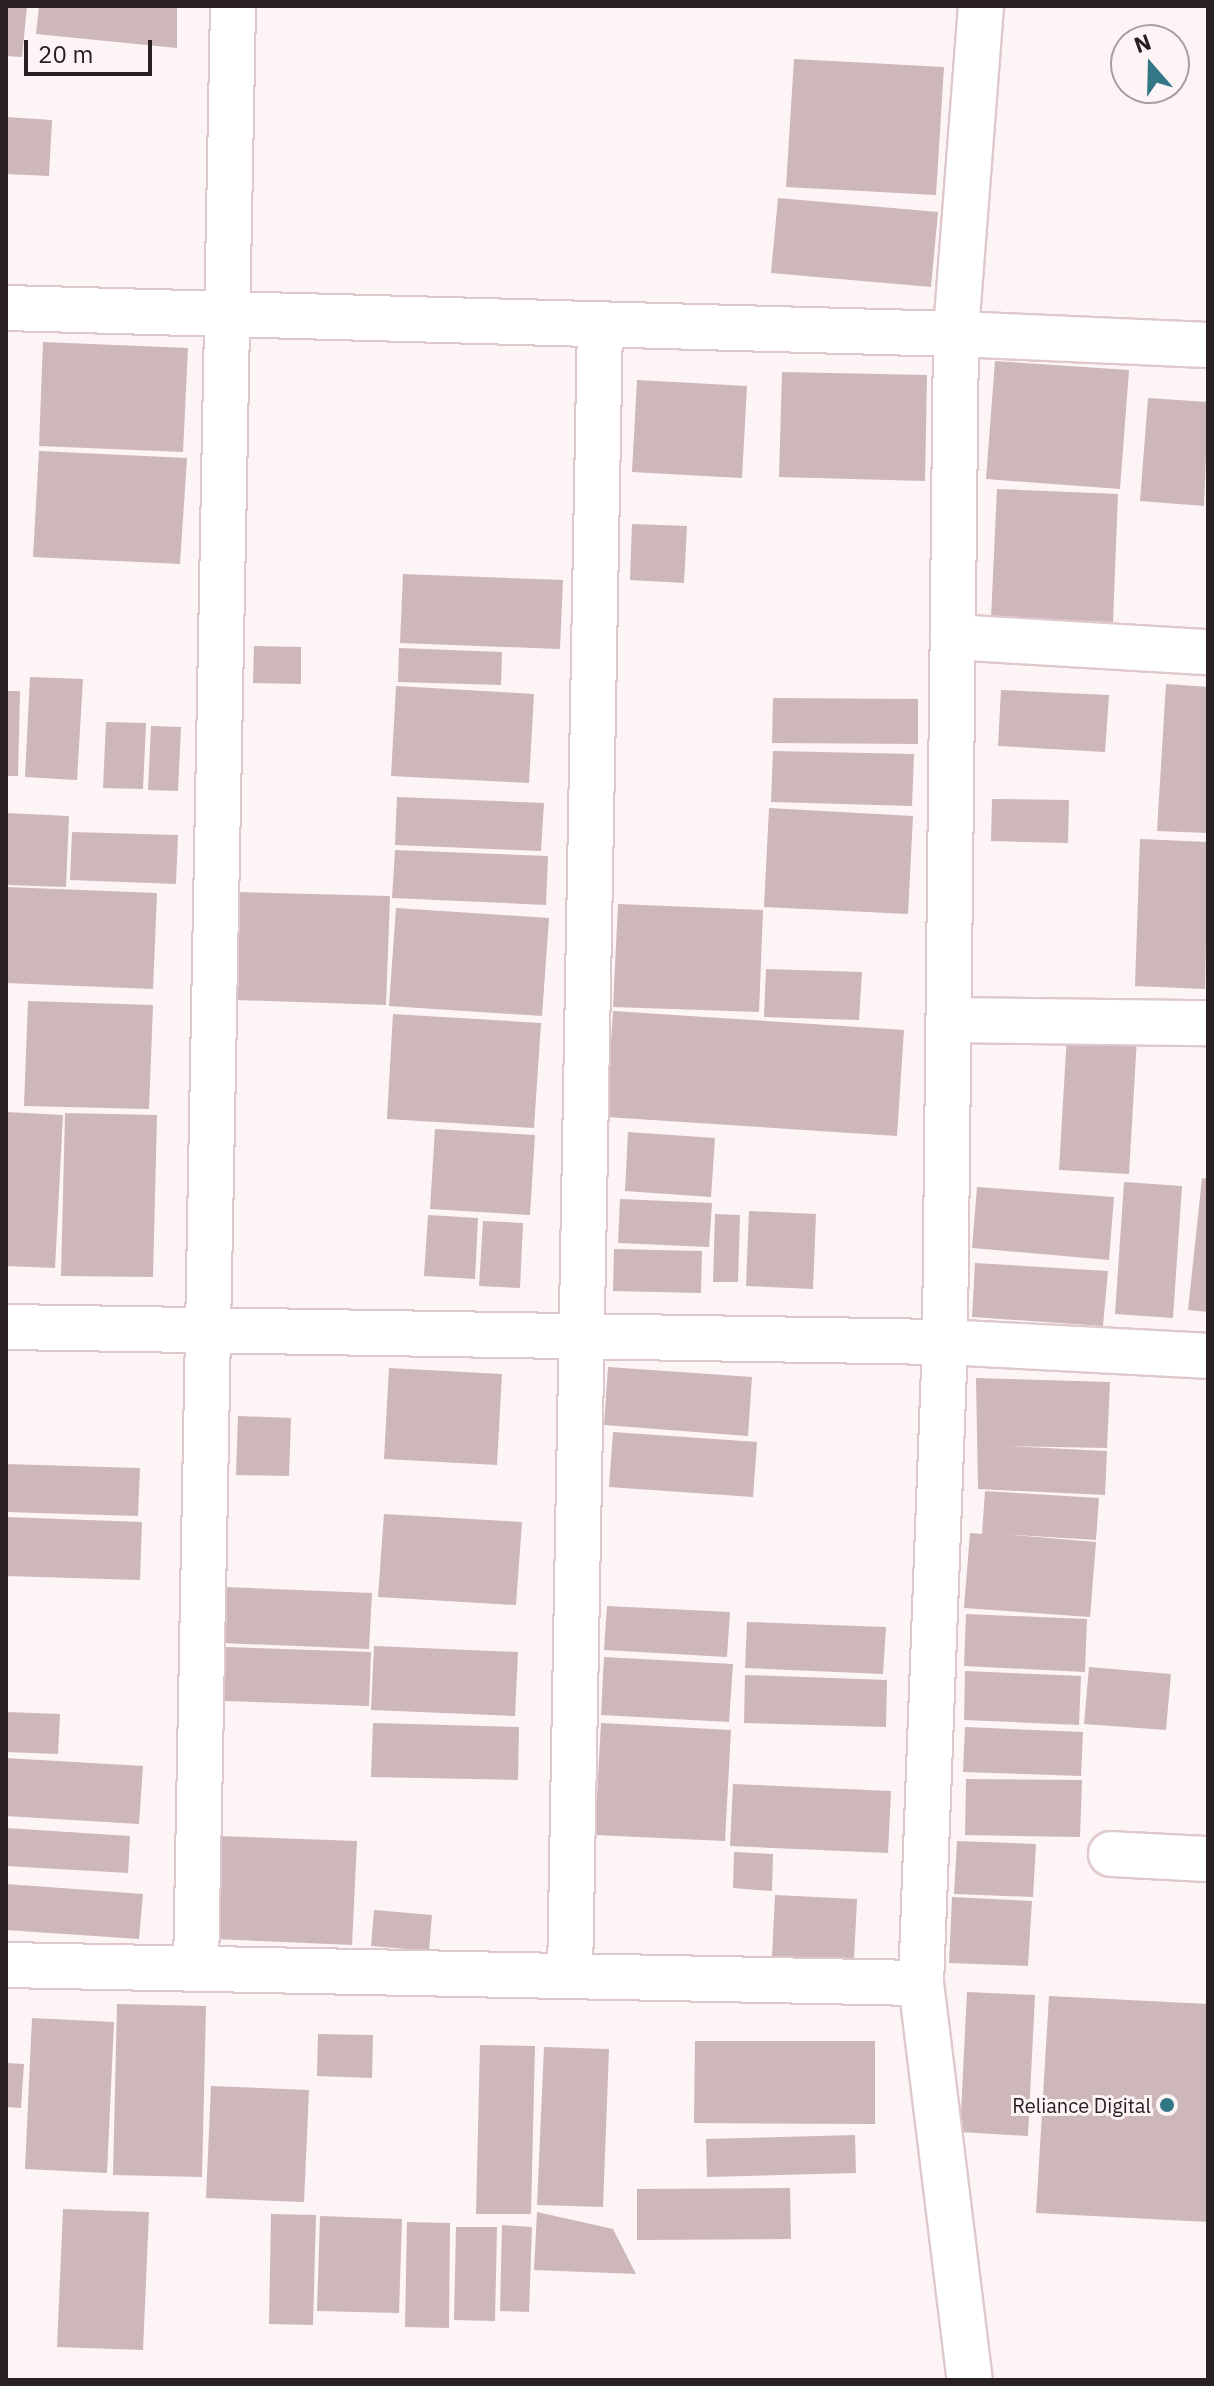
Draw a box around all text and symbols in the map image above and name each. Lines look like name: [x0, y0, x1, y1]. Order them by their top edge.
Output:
scale bar: [28, 24, 156, 74]
north arrow: [1110, 24, 1190, 104]
text: N: [1130, 27, 1155, 59]
text: 20 m: [38, 38, 93, 70]
place label: Reliance Digital: [1012, 2093, 1151, 2117]
marker: Reliance Digital: [1158, 2096, 1176, 2114]

